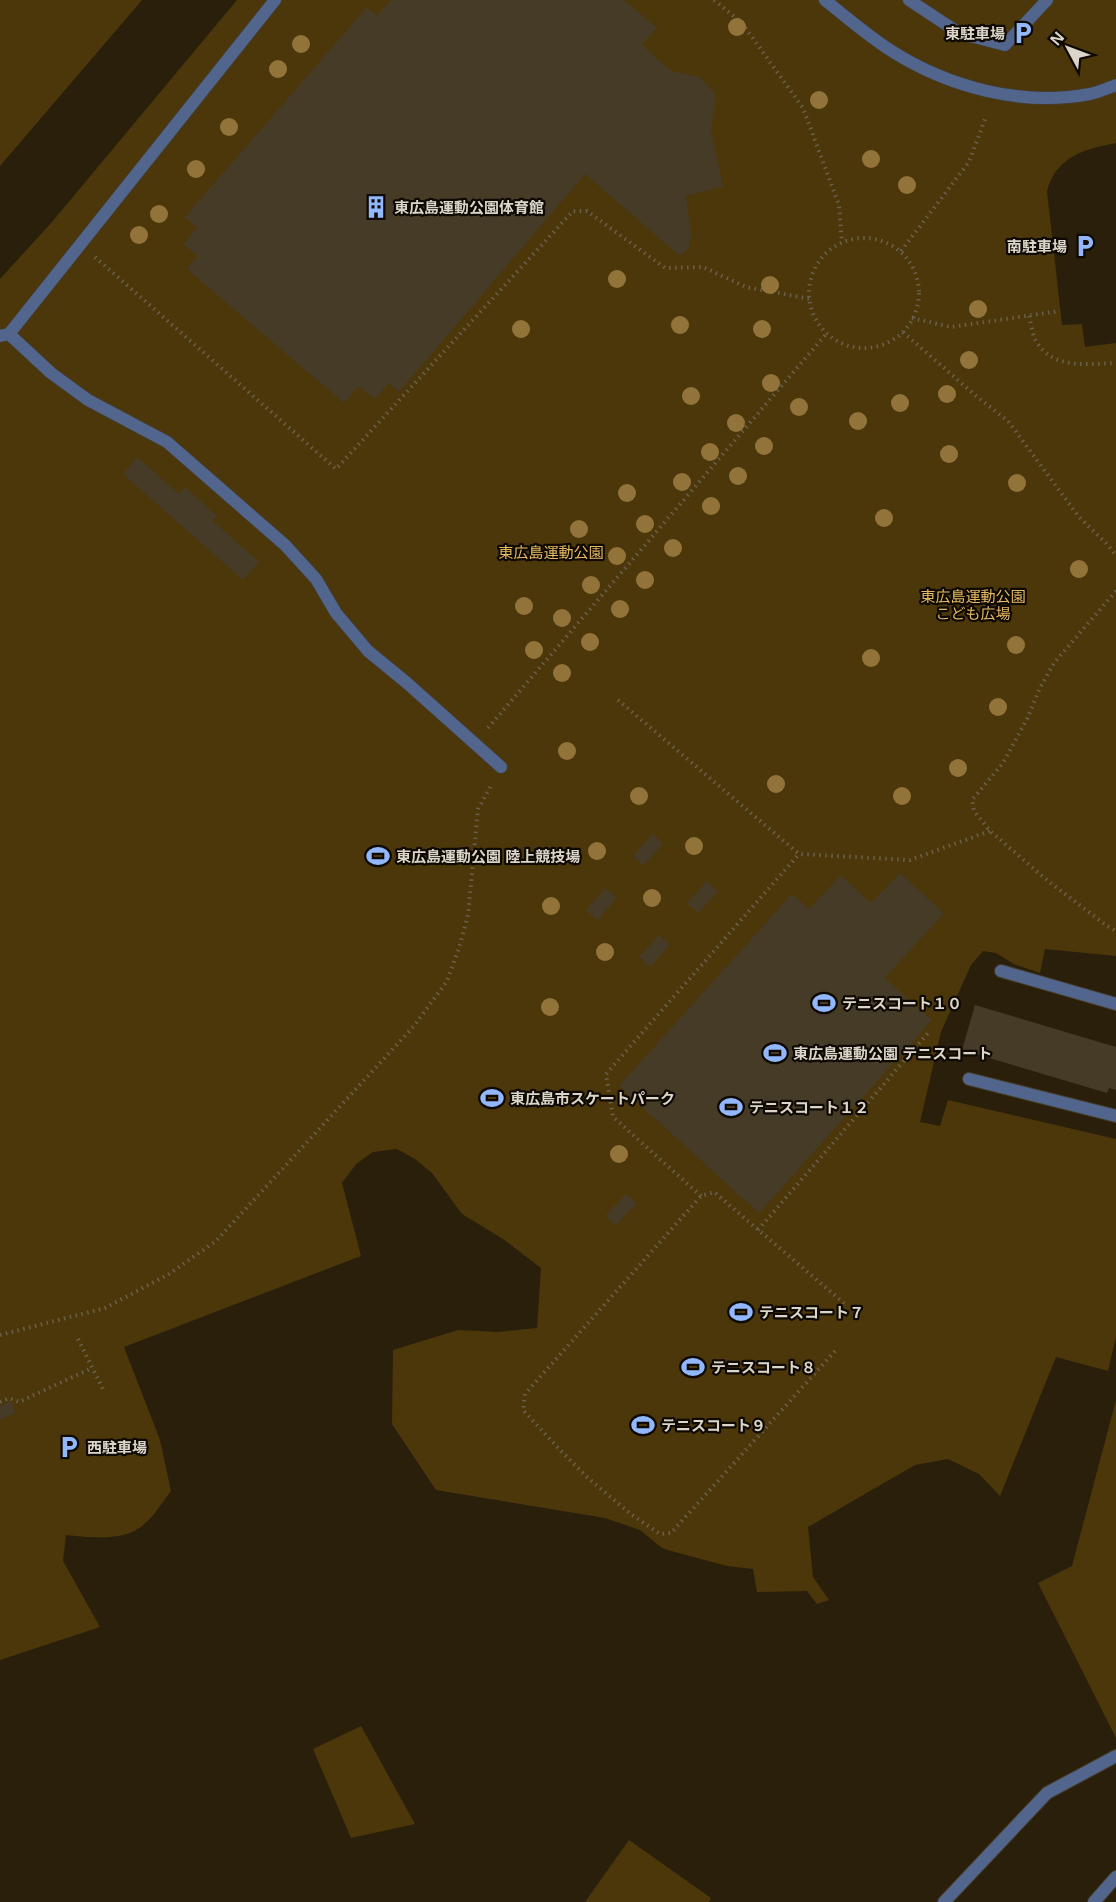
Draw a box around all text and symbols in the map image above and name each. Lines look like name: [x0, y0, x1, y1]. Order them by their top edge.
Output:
north arrow: [1038, 18, 1098, 78]
parking icon: 東駐車場: [1010, 20, 1036, 46]
place label: 東駐車場: [945, 25, 1005, 42]
text: N: [1047, 29, 1067, 48]
building icon: 東広島運動公園体育館: [363, 194, 389, 220]
place label: 東広島運動公園体育館: [394, 199, 544, 216]
parking icon: 南駐車場: [1072, 233, 1098, 259]
place label: 南駐車場: [1007, 238, 1067, 255]
park label: 東広島運動公園: [498, 544, 604, 561]
park label: 東広島運動公園 こども広場: [920, 588, 1026, 622]
sports icon: 東広島運動公園 陸上競技場: [365, 843, 391, 869]
place label: 東広島運動公園 陸上競技場: [396, 848, 580, 865]
sports icon: テニスコート１０: [811, 990, 837, 1016]
place label: テニスコート１０: [842, 995, 962, 1012]
sports icon: 東広島運動公園 テニスコート: [762, 1040, 788, 1066]
place label: 東広島運動公園 テニスコート: [793, 1045, 992, 1062]
sports icon: 東広島市スケートパーク: [479, 1085, 505, 1111]
place label: 東広島市スケートパーク: [510, 1090, 675, 1107]
sports icon: テニスコート１２: [718, 1094, 744, 1120]
place label: テニスコート１２: [749, 1099, 869, 1116]
sports icon: テニスコート７: [728, 1299, 754, 1325]
place label: テニスコート７: [759, 1304, 864, 1321]
sports icon: テニスコート８: [680, 1354, 706, 1380]
place label: テニスコート８: [711, 1359, 816, 1376]
sports icon: テニスコート９: [630, 1412, 656, 1438]
place label: テニスコート９: [661, 1417, 766, 1434]
parking icon: 西駐車場: [56, 1434, 82, 1460]
place label: 西駐車場: [87, 1439, 147, 1456]

